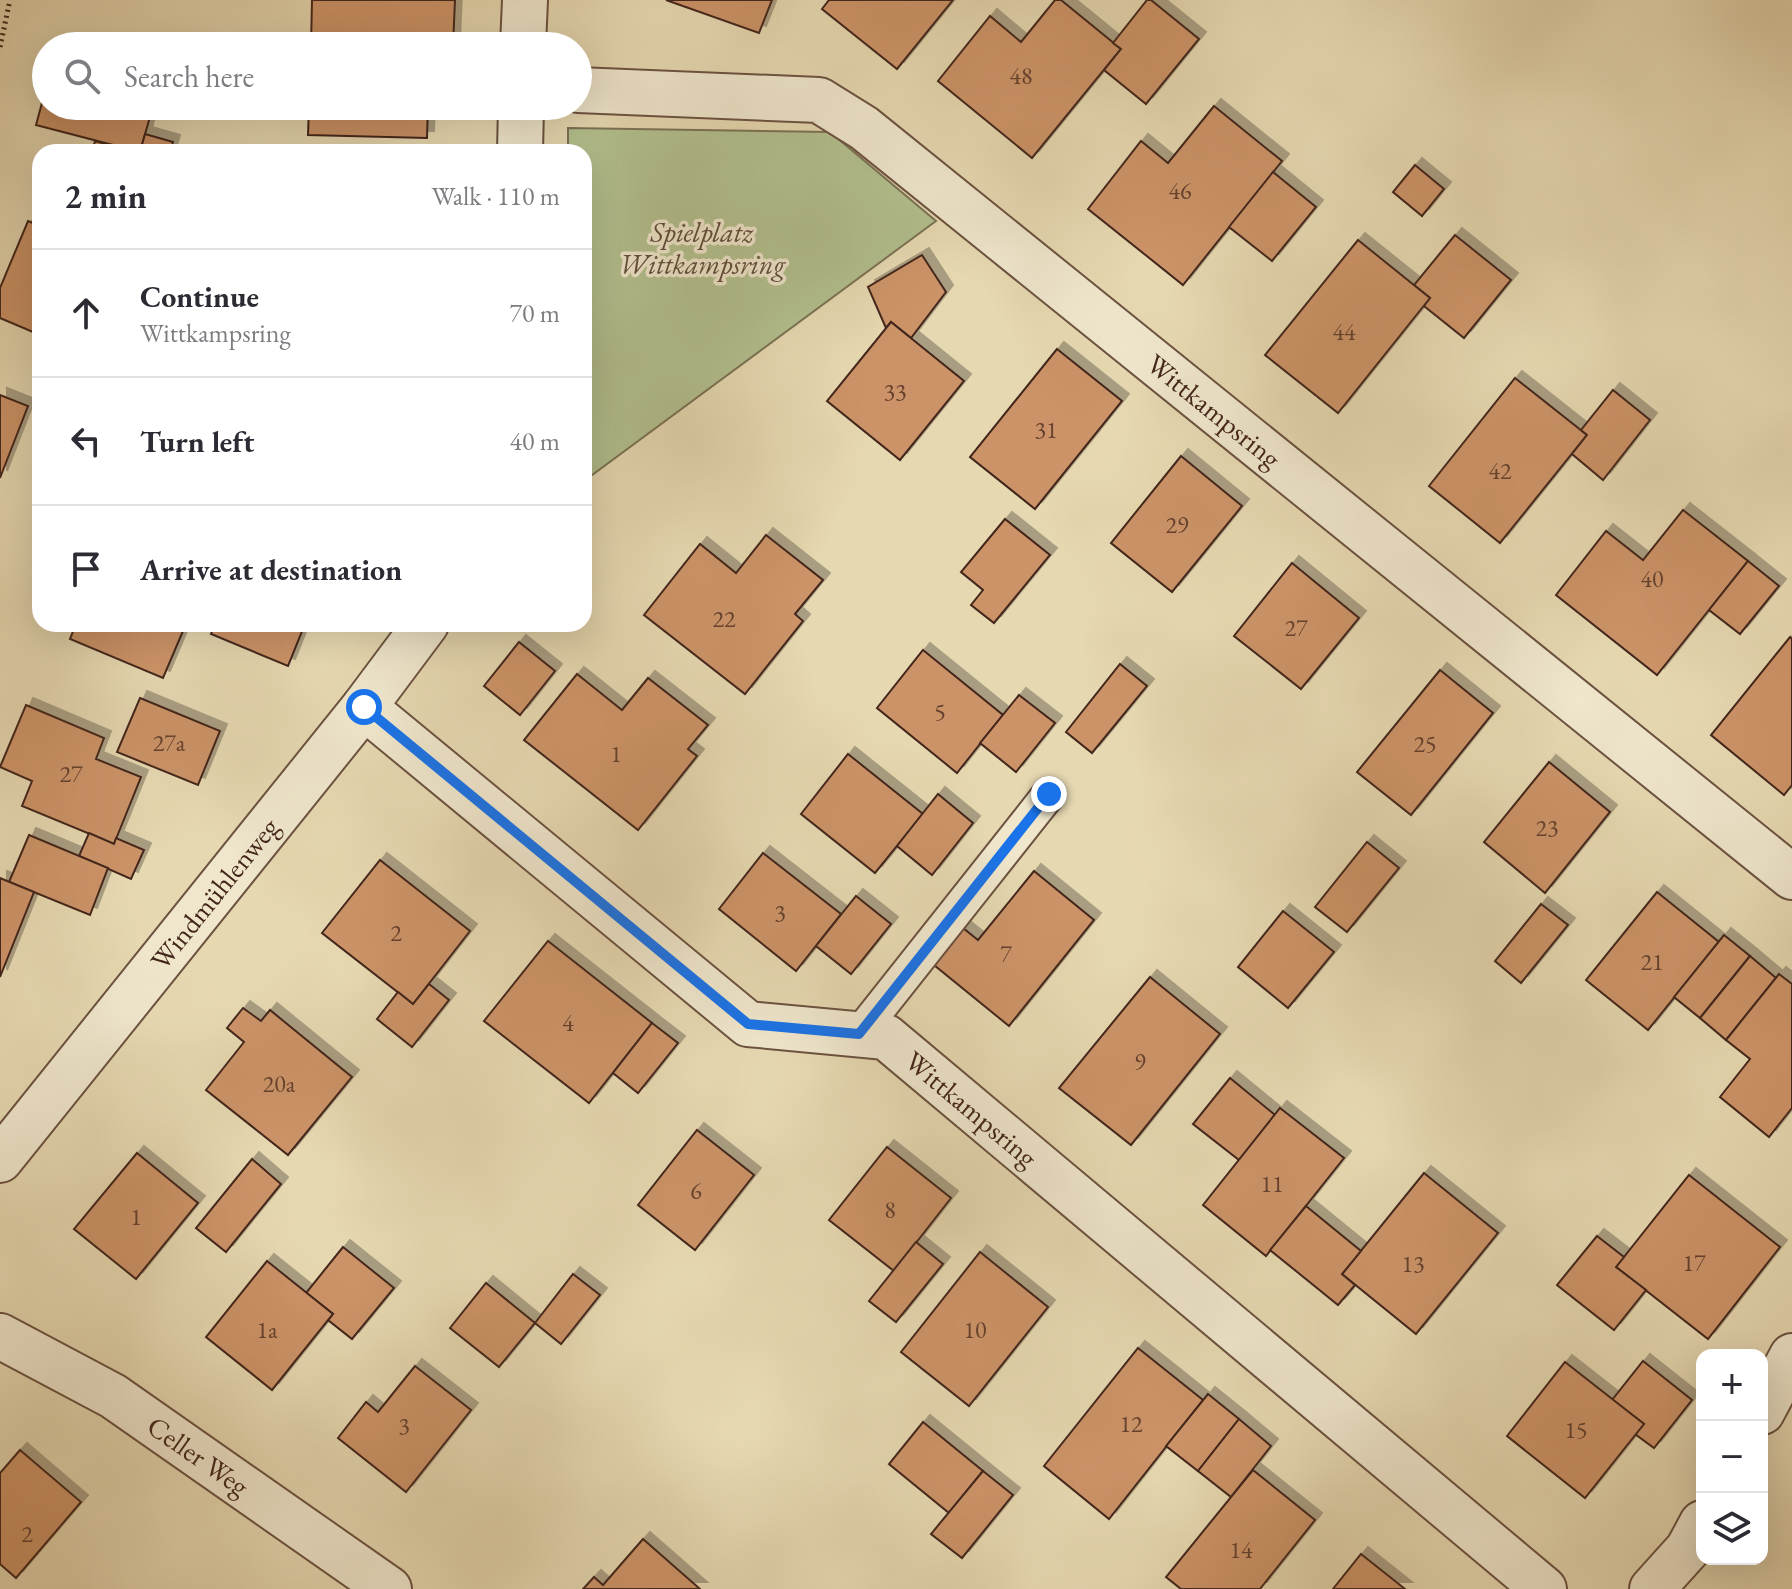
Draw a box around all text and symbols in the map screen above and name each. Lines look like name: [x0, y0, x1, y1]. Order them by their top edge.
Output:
search box: [32, 32, 592, 120]
icon: search: [60, 54, 104, 98]
text: Search here: [124, 57, 254, 96]
house number: 48: [1009, 60, 1033, 91]
text: 2 min: [64, 174, 147, 218]
house number: 46: [1168, 175, 1192, 206]
text: Walk · 110 m: [432, 179, 560, 213]
park label: Spielplatz Wittkampsring: [619, 214, 786, 282]
text: Continue: [140, 277, 259, 316]
icon: ahead: [64, 291, 108, 335]
text: 70 m: [510, 296, 560, 330]
text: Wittkampsring: [140, 316, 291, 350]
house number: 44: [1332, 316, 1356, 347]
street label: Wittkampsring: [1139, 345, 1289, 476]
house number: 33: [883, 376, 907, 407]
house number: 31: [1034, 414, 1058, 445]
icon: left: [64, 419, 108, 463]
text: Turn left: [140, 422, 254, 461]
text: 40 m: [510, 424, 560, 458]
house number: 42: [1488, 455, 1512, 486]
house number: 29: [1165, 509, 1189, 540]
icon: arrive: [64, 547, 108, 591]
text: Arrive at destination: [140, 550, 402, 589]
house number: 40: [1640, 563, 1664, 594]
house number: 22: [712, 603, 736, 634]
house number: 27: [1284, 612, 1308, 643]
route start: [346, 689, 382, 725]
house number: 5: [934, 696, 946, 727]
house number: 27a: [153, 727, 186, 758]
house number: 25: [1413, 728, 1437, 759]
house number: 1: [610, 738, 622, 769]
house number: 27: [59, 758, 83, 789]
route end: [1031, 776, 1067, 812]
street label: Windmühlenweg: [142, 809, 287, 977]
house number: 23: [1535, 812, 1559, 843]
house number: 3: [774, 897, 786, 928]
house number: 2: [390, 917, 402, 948]
house number: 7: [1000, 938, 1012, 969]
house number: 21: [1640, 946, 1664, 977]
house number: 4: [562, 1007, 574, 1038]
street label: Wittkampsring: [898, 1043, 1046, 1175]
house number: 9: [1134, 1046, 1146, 1077]
house number: 20a: [263, 1068, 296, 1099]
house number: 11: [1260, 1168, 1284, 1199]
house number: 6: [690, 1175, 702, 1206]
house number: 8: [884, 1194, 896, 1225]
house number: 1: [130, 1201, 142, 1232]
house number: 17: [1682, 1247, 1706, 1278]
house number: 13: [1401, 1248, 1425, 1279]
house number: 1a: [256, 1314, 278, 1345]
house number: 10: [963, 1314, 987, 1345]
map controls: [1696, 1349, 1768, 1565]
button: +: [1696, 1349, 1768, 1421]
street label: Celler Weg: [140, 1408, 257, 1504]
house number: 12: [1119, 1408, 1143, 1439]
house number: 3: [398, 1410, 410, 1441]
house number: 15: [1564, 1414, 1588, 1445]
button: −: [1696, 1421, 1768, 1493]
button: layers: [1696, 1493, 1768, 1565]
house number: 2: [21, 1518, 33, 1549]
house number: 14: [1229, 1534, 1253, 1565]

